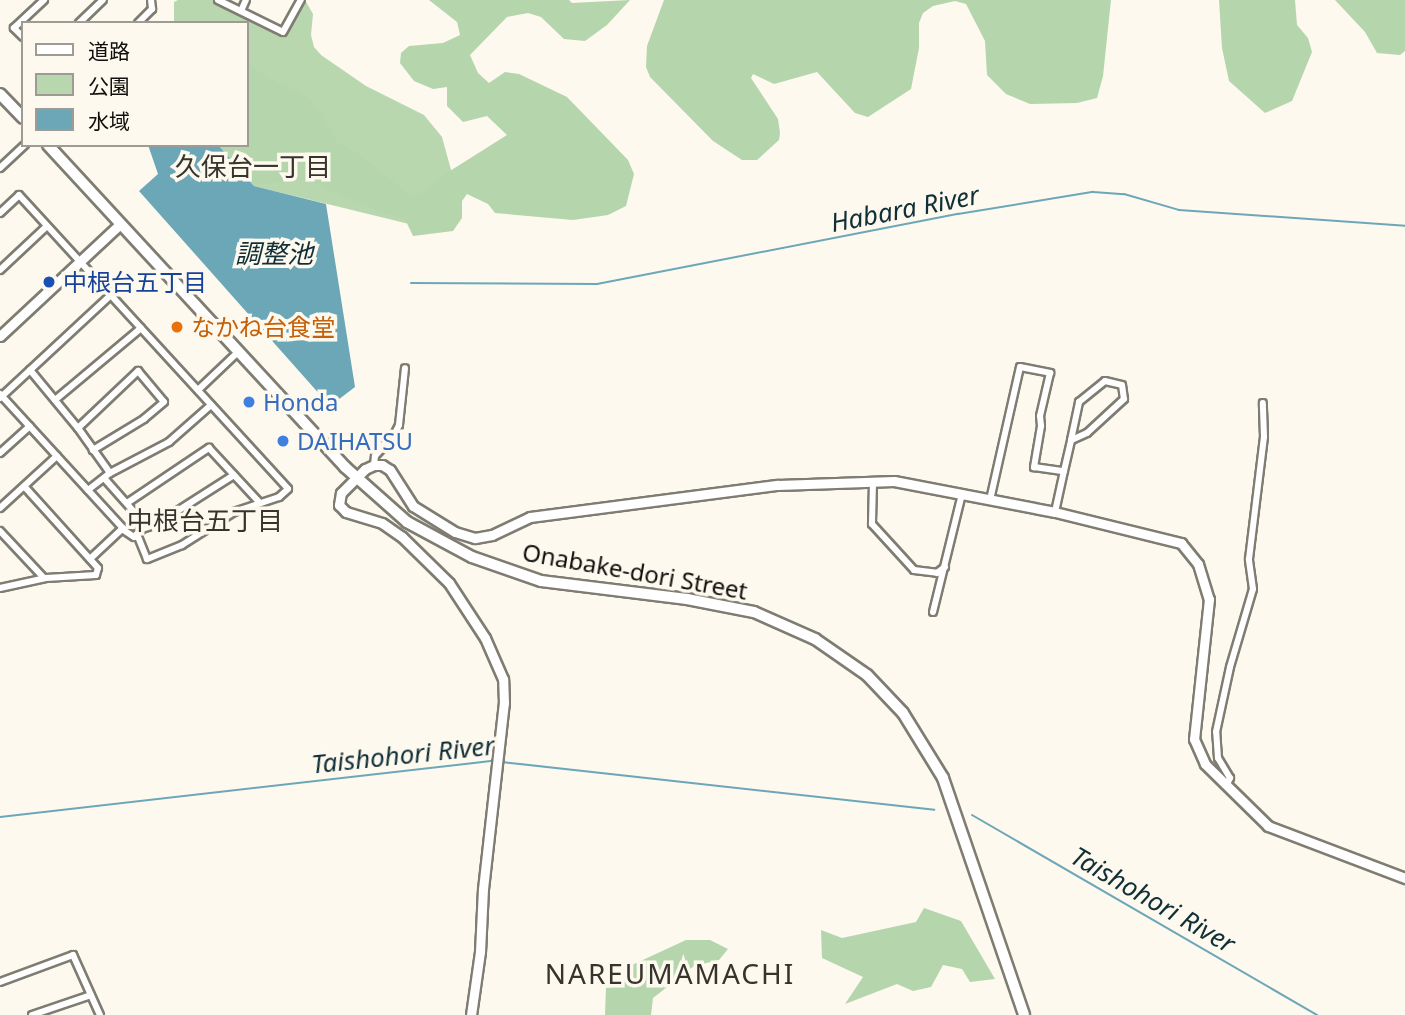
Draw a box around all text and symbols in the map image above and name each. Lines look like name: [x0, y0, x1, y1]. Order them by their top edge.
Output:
legend: [21, 21, 248, 147]
text: 道路: [88, 37, 130, 65]
text: 公園: [88, 72, 130, 100]
text: 水域: [88, 107, 130, 135]
district label: 久保台一丁目: [175, 151, 331, 183]
water label: Habara River: [828, 179, 982, 239]
water label: 調整池: [235, 238, 313, 270]
place label: 中根台五丁目: [63, 268, 207, 296]
marker: 中根台五丁目: [41, 274, 57, 290]
place label: なかね台食堂: [191, 313, 335, 341]
marker: なかね台食堂: [169, 319, 185, 335]
place label: Honda: [263, 388, 338, 416]
marker: Honda: [241, 394, 257, 410]
place label: DAIHATSU: [297, 427, 413, 455]
marker: DAIHATSU: [275, 433, 291, 449]
district label: 中根台五丁目: [127, 505, 283, 537]
street label: Onabake-dori Street: [520, 537, 750, 605]
water label: Taishohori River: [310, 730, 496, 780]
water label: Taishohori River: [1066, 841, 1240, 959]
district label: NAREUMAMACHI: [546, 956, 794, 990]

